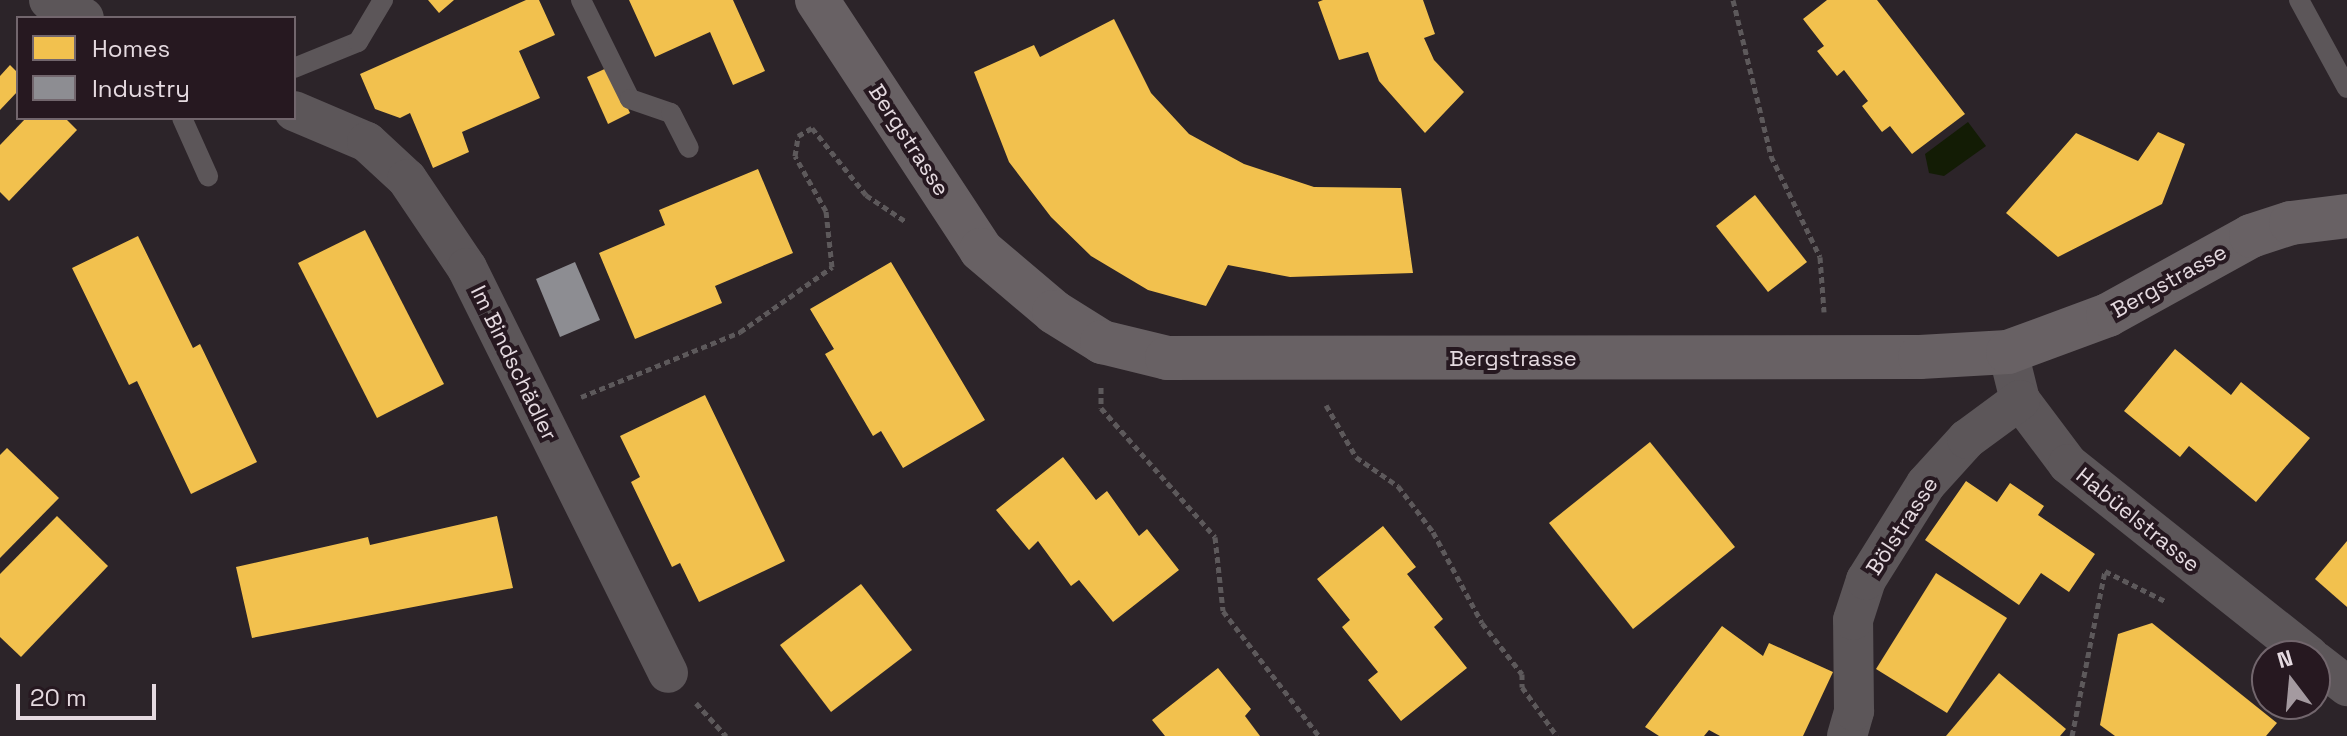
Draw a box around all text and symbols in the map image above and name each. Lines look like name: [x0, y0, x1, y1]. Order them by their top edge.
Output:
legend: [16, 16, 296, 120]
text: Homes: [92, 33, 170, 64]
text: Industry: [92, 73, 190, 104]
street label: Bergstrasse: [863, 79, 955, 201]
street label: Bergstrasse: [2107, 238, 2231, 324]
street label: Im Bindschädler: [465, 281, 563, 445]
street label: Bergstrasse: [1449, 346, 1577, 372]
street label: Habüelstrasse: [2071, 462, 2205, 578]
street label: Bölstrasse: [1861, 472, 1943, 580]
north arrow: [2251, 640, 2331, 720]
text: N: [2274, 643, 2296, 674]
scale bar: [20, 668, 160, 718]
text: 20 m: [30, 682, 87, 713]

